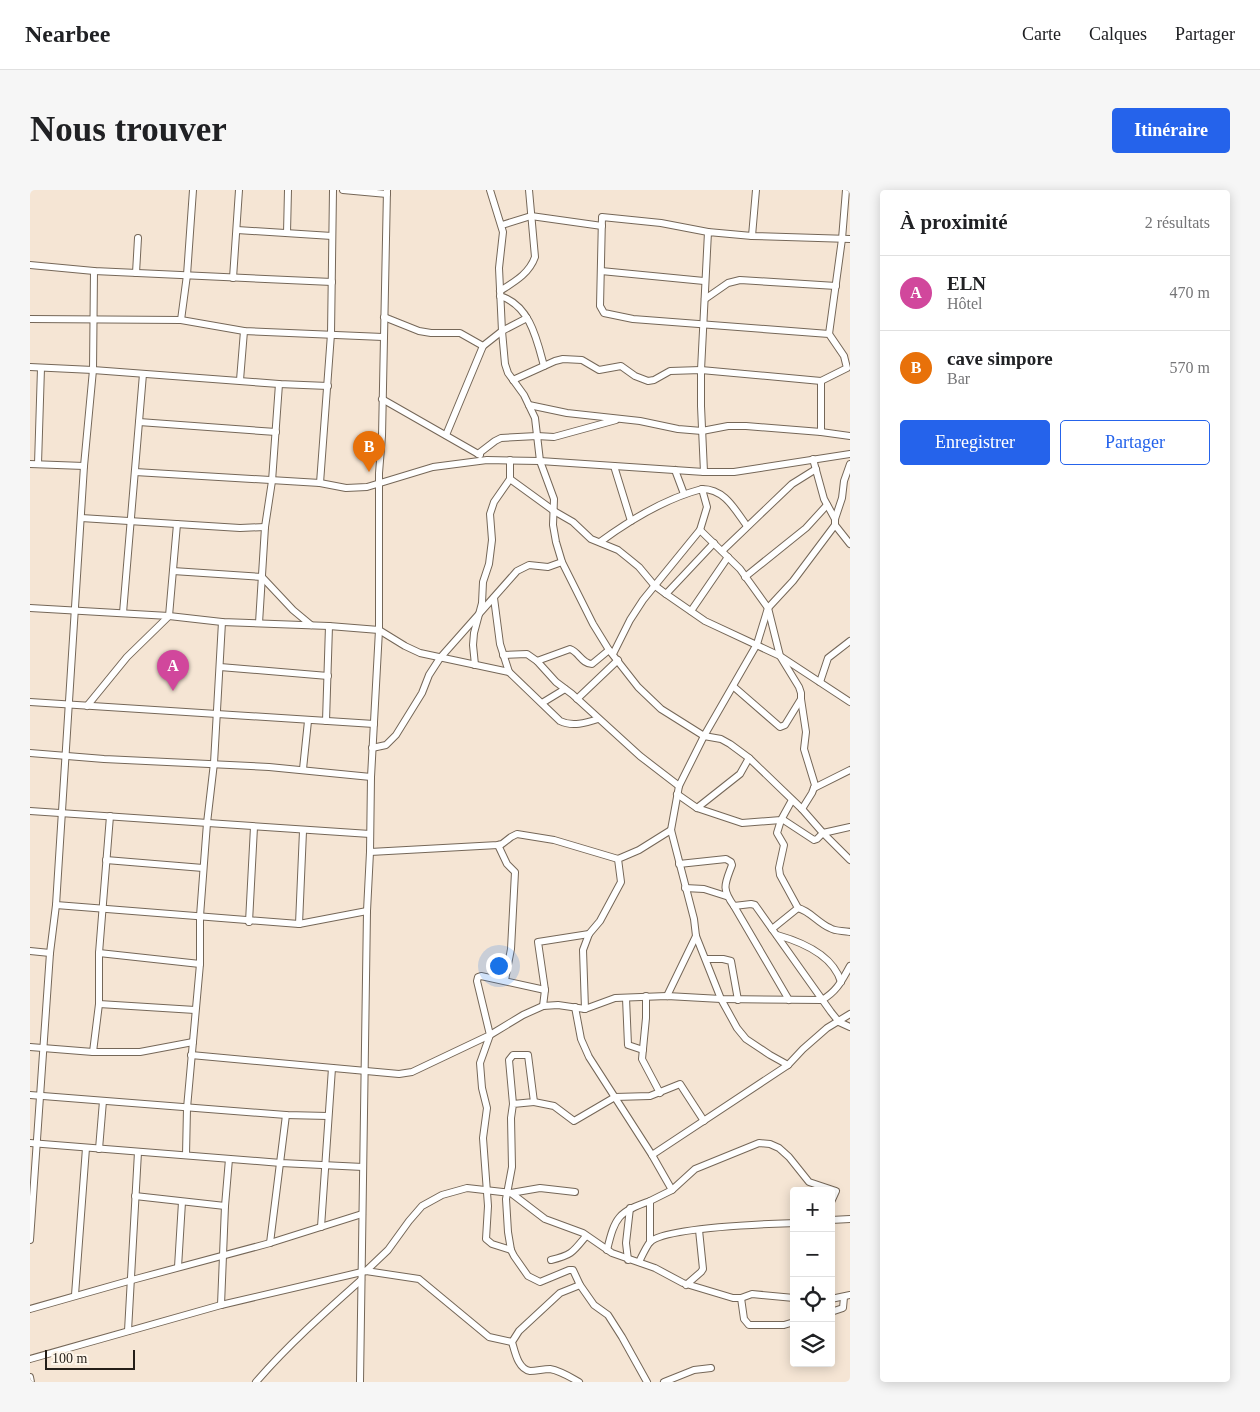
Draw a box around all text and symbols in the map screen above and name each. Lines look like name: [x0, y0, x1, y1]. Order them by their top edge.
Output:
text: Nearbee: [25, 21, 110, 47]
text: Carte: [1022, 24, 1061, 44]
text: Calques: [1089, 24, 1147, 44]
text: Partager: [1175, 24, 1235, 44]
button: Itinéraire: [1112, 108, 1230, 153]
text: Nous trouver: [30, 110, 227, 149]
text: À proximité: [900, 210, 1008, 234]
text: 2 résultats: [1145, 214, 1210, 231]
text: ELN: [947, 273, 986, 294]
text: A: [910, 284, 922, 301]
text: 470 m: [1170, 284, 1210, 301]
text: Hôtel: [947, 295, 983, 312]
text: cave simpore: [947, 348, 1053, 369]
text: B: [911, 359, 921, 376]
text: 570 m: [1170, 359, 1210, 376]
text: Bar: [947, 370, 970, 387]
button: Enregistrer: [900, 420, 1050, 465]
button: Partager: [1060, 420, 1210, 465]
pin: B: [353, 431, 385, 472]
pin: A: [157, 650, 189, 691]
your location: [486, 953, 512, 979]
map controls: [790, 1187, 835, 1367]
button: +: [790, 1187, 835, 1232]
button: −: [790, 1232, 835, 1277]
button: locate: [790, 1277, 835, 1322]
button: layers: [790, 1322, 835, 1367]
scale bar: [45, 1347, 135, 1370]
text: 100 m: [52, 1351, 87, 1366]

